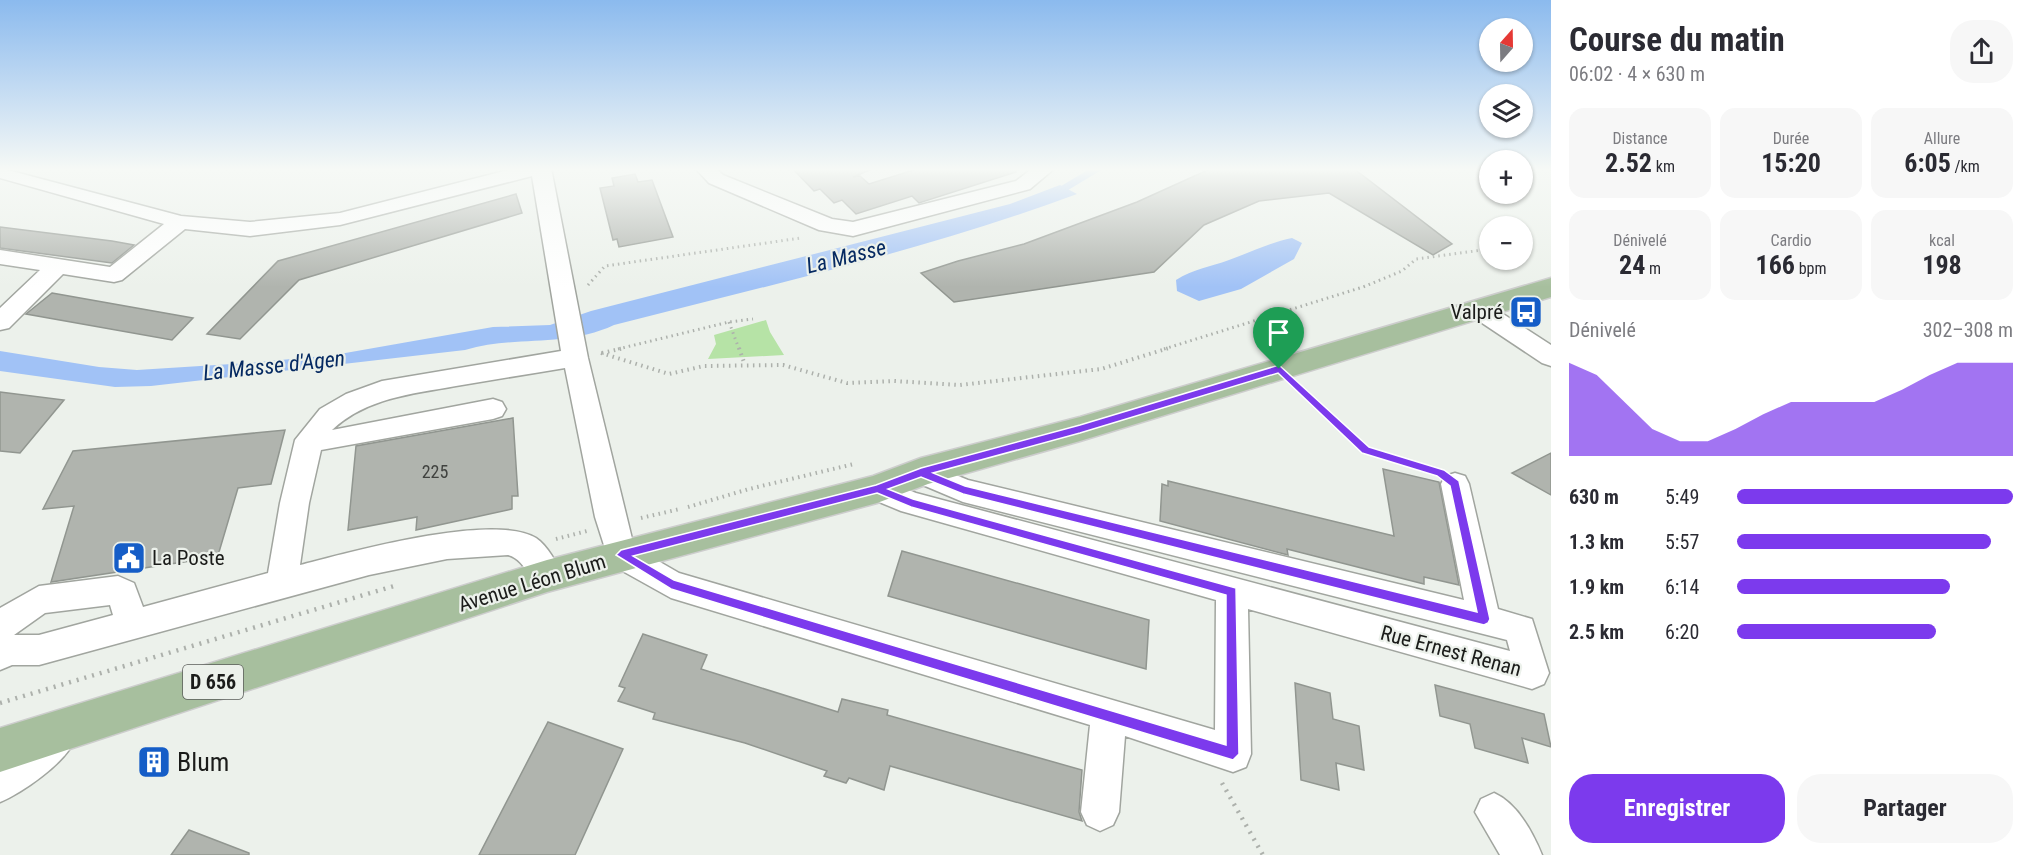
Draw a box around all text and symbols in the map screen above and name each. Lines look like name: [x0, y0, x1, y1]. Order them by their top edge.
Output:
north arrow: [1479, 18, 1533, 72]
map controls: [1479, 18, 1533, 270]
text: Course du matin: [1569, 20, 1785, 59]
button: share: [1950, 20, 2013, 83]
text: 06:02 · 4 × 630 m: [1569, 62, 1705, 86]
button: layers: [1479, 84, 1533, 138]
text: Distance: [1612, 129, 1668, 148]
text: Durée: [1773, 129, 1809, 148]
text: Allure: [1924, 129, 1960, 148]
text: 2.52: [1605, 148, 1652, 178]
text: 15:20: [1761, 148, 1821, 178]
text: 6:05: [1904, 148, 1951, 178]
button: +: [1479, 150, 1533, 204]
text: km: [1652, 157, 1675, 176]
text: /km: [1951, 157, 1980, 176]
button: −: [1479, 216, 1533, 270]
text: Dénivelé: [1613, 231, 1667, 250]
text: Cardio: [1770, 231, 1812, 250]
text: kcal: [1929, 231, 1955, 250]
water label: La Masse: [804, 235, 889, 278]
text: 24: [1619, 250, 1645, 280]
text: 166: [1756, 250, 1795, 280]
text: 198: [1922, 250, 1962, 280]
text: m: [1645, 259, 1661, 278]
text: bpm: [1795, 259, 1826, 278]
bus stop icon: Valpré: [1508, 294, 1544, 330]
place label: Valpré: [1450, 300, 1503, 324]
pin: [1253, 307, 1304, 369]
icon: arrive: [1262, 316, 1295, 349]
text: Dénivelé: [1569, 318, 1636, 342]
text: 302–308 m: [1923, 318, 2013, 342]
water label: La Masse d'Agen: [202, 346, 346, 385]
house number: 225: [422, 461, 448, 482]
text: 630 m: [1569, 485, 1619, 509]
text: 5:49: [1665, 485, 1699, 509]
text: 1.3 km: [1569, 530, 1624, 554]
text: 5:57: [1665, 530, 1699, 554]
public building icon: La Poste: [111, 540, 147, 576]
place label: La Poste: [152, 546, 225, 570]
street label: Avenue Léon Blum: [455, 549, 609, 617]
text: 1.9 km: [1569, 575, 1624, 599]
text: 6:14: [1665, 575, 1699, 599]
text: 2.5 km: [1569, 620, 1624, 644]
text: 6:20: [1665, 620, 1699, 644]
street label: Rue Ernest Renan: [1378, 621, 1524, 681]
road number: D 656: [183, 665, 243, 699]
building icon: Blum: [136, 744, 172, 780]
place label: Blum: [177, 747, 229, 777]
button: Enregistrer: [1569, 774, 1785, 843]
button: Partager: [1797, 774, 2013, 843]

